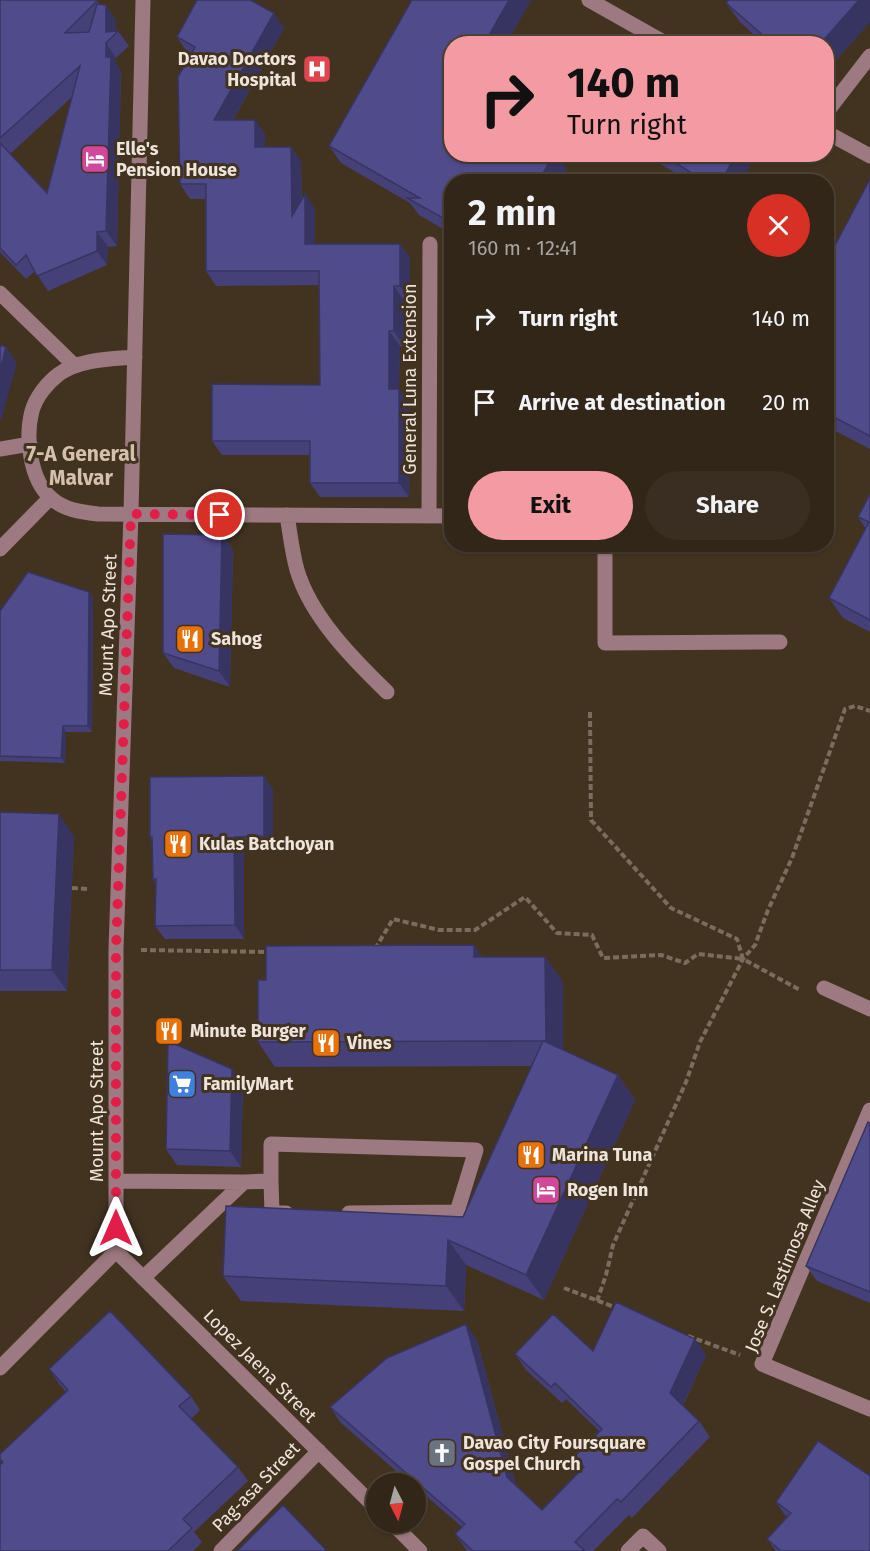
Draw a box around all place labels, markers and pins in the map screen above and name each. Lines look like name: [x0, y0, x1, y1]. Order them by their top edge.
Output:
place label: Davao Doctors Hospital: [178, 48, 297, 91]
hospital icon: Davao Doctors Hospital: [301, 53, 333, 85]
place label: Elle's Pension House: [116, 138, 237, 181]
hotel icon: Elle's Pension House: [79, 143, 111, 175]
pin: [194, 489, 245, 540]
restaurant icon: Sahog: [174, 623, 206, 655]
place label: Sahog: [211, 628, 262, 650]
restaurant icon: Kulas Batchoyan: [162, 828, 194, 860]
place label: Kulas Batchoyan: [199, 833, 335, 855]
restaurant icon: Minute Burger: [153, 1015, 185, 1047]
place label: Minute Burger: [190, 1020, 307, 1042]
restaurant icon: Vines: [310, 1027, 342, 1059]
place label: Vines: [346, 1032, 392, 1054]
supermarket icon: FamilyMart: [166, 1068, 198, 1100]
place label: FamilyMart: [203, 1073, 295, 1095]
restaurant icon: Marina Tuna: [515, 1139, 547, 1171]
place label: Marina Tuna: [552, 1144, 653, 1166]
hotel icon: Rogen Inn: [530, 1174, 562, 1206]
place label: Rogen Inn: [567, 1179, 649, 1201]
place label: Davao City Foursquare Gospel Church: [463, 1432, 646, 1475]
church icon: Davao City Foursquare Gospel Church: [426, 1437, 458, 1469]

